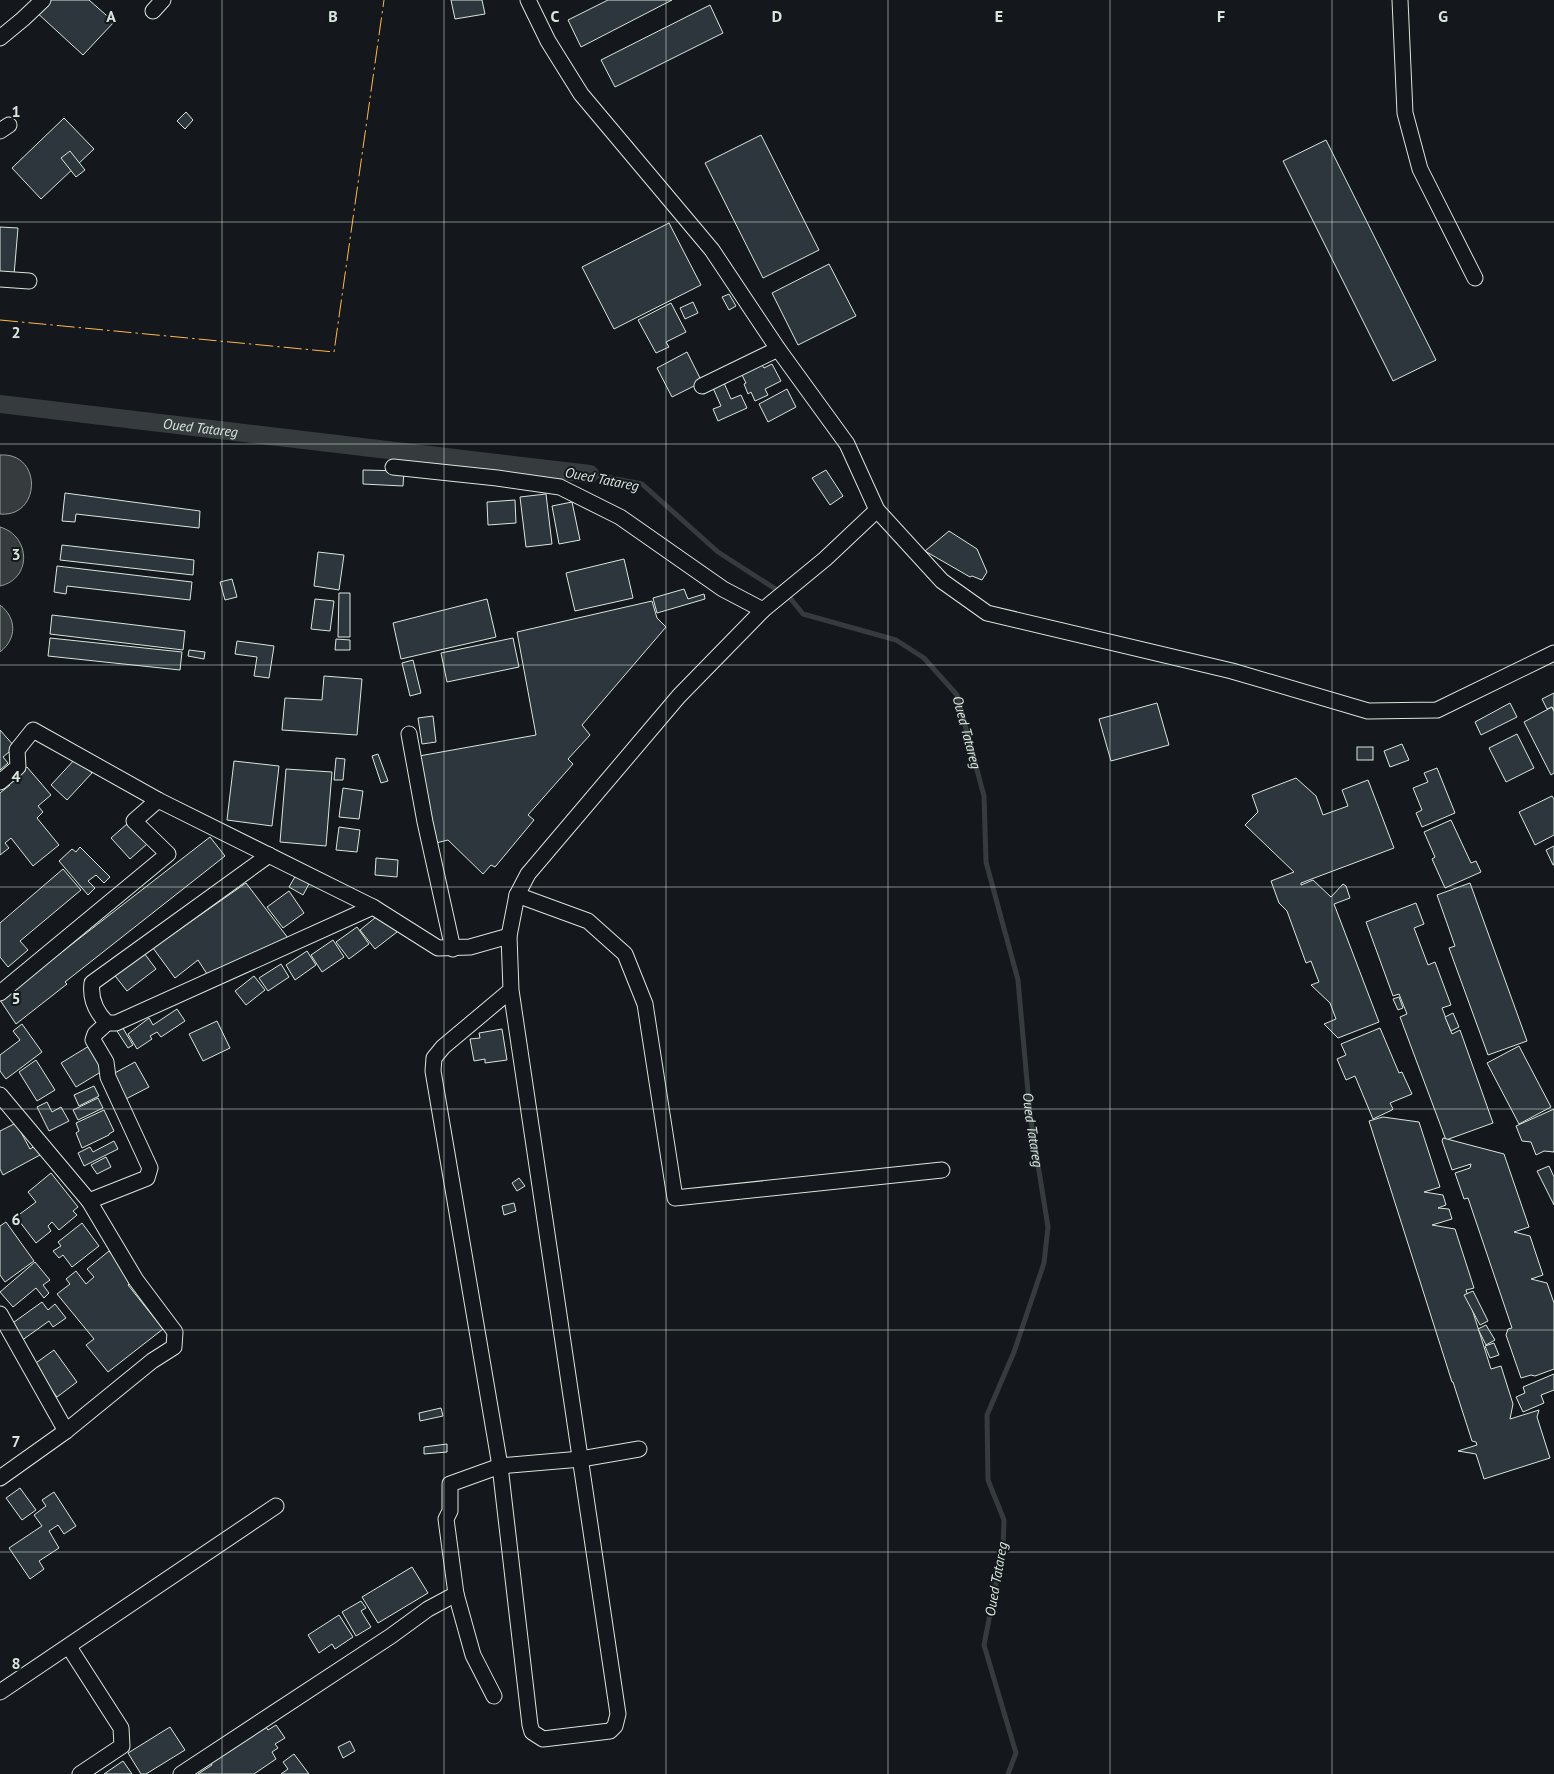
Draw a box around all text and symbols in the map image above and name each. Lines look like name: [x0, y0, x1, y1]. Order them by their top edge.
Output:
text: A: [106, 6, 116, 26]
text: B: [328, 6, 338, 26]
text: C: [551, 6, 560, 26]
text: D: [772, 6, 782, 26]
text: E: [995, 6, 1003, 26]
text: F: [1217, 6, 1225, 26]
text: G: [1438, 6, 1448, 26]
text: 1: [11, 101, 21, 121]
text: 2: [11, 322, 21, 342]
water label: Oued Tatareg: [162, 414, 239, 441]
water label: Oued Tatareg: [563, 463, 641, 495]
text: 3: [11, 544, 21, 564]
water label: Oued Tatareg: [949, 694, 985, 771]
text: 4: [11, 766, 21, 786]
text: 5: [11, 988, 21, 1008]
water label: Oued Tatareg: [1019, 1092, 1047, 1169]
text: 6: [11, 1209, 21, 1229]
text: 7: [11, 1431, 21, 1451]
water label: Oued Tatareg: [981, 1540, 1011, 1618]
text: 8: [11, 1653, 21, 1673]

